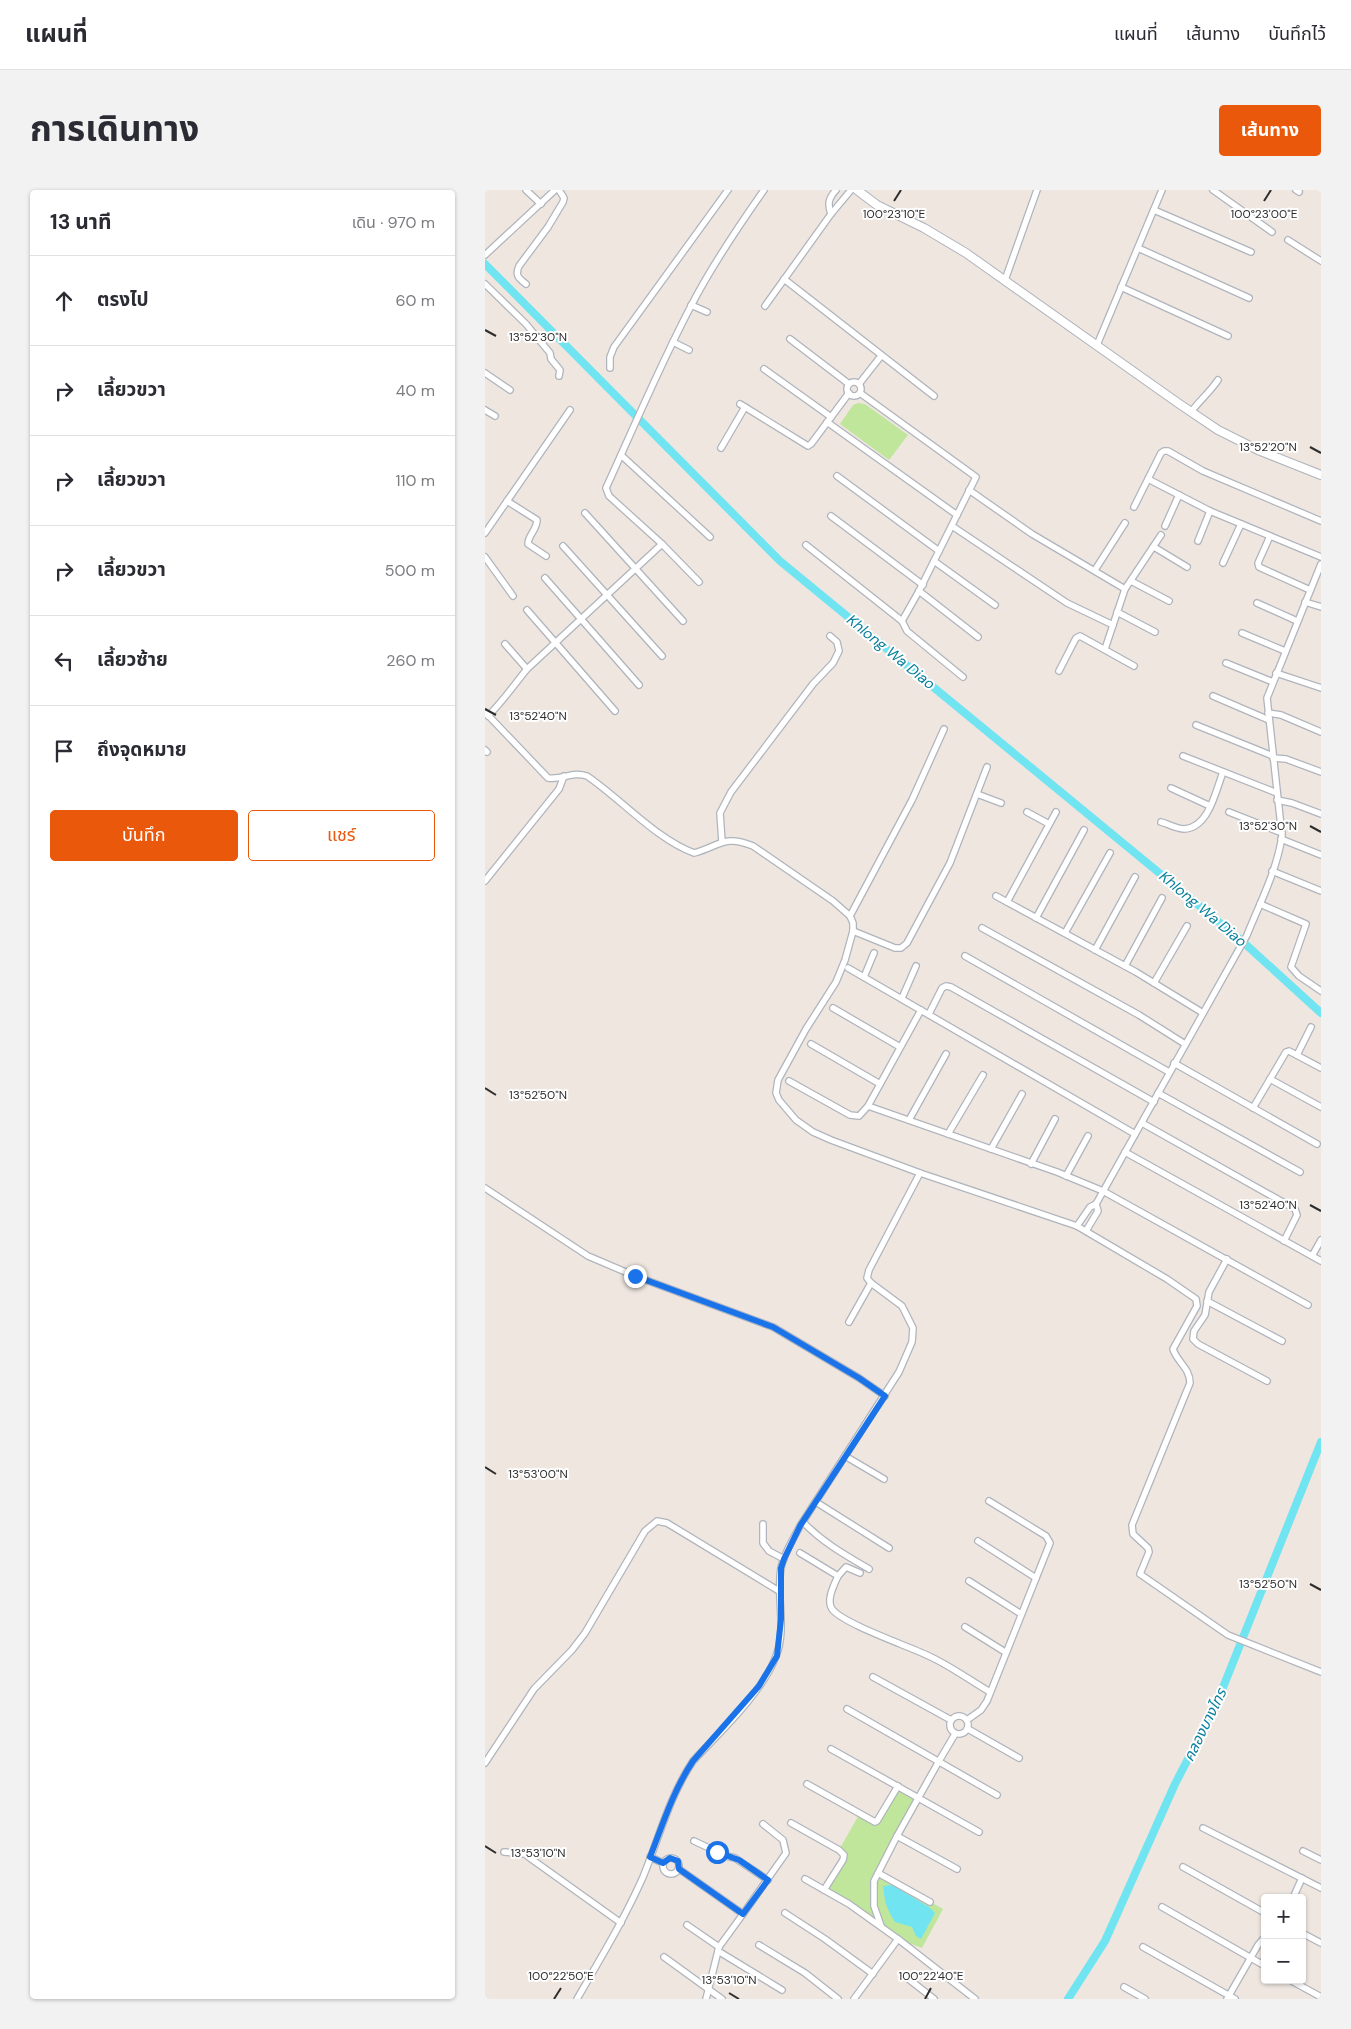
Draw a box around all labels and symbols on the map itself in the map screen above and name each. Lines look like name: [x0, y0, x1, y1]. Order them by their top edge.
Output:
text: 100°23'10"E: [863, 206, 925, 222]
text: 100°23'00"E: [1231, 206, 1298, 222]
text: 13°52'30"N: [509, 329, 567, 345]
text: 13°52'20"N: [1239, 439, 1297, 455]
water label: Khlong Wa Diao: [843, 610, 940, 694]
text: 13°52'40"N: [509, 708, 567, 724]
text: 13°52'30"N: [1239, 818, 1297, 834]
water label: Khlong Wa Diao: [1155, 866, 1251, 952]
text: 13°52'50"N: [509, 1087, 567, 1103]
text: 13°52'40"N: [1239, 1197, 1297, 1213]
route end: [624, 1265, 647, 1288]
text: 13°53'00"N: [508, 1466, 568, 1482]
text: 13°52'50"N: [1239, 1576, 1297, 1592]
water label: คลองบางไทร: [1179, 1684, 1232, 1765]
route start: [706, 1841, 729, 1864]
text: 13°53'10"N: [510, 1845, 566, 1861]
text: 100°22'50"E: [528, 1968, 594, 1984]
text: 100°22'40"E: [898, 1968, 964, 1984]
text: 13°53'10"N: [701, 1972, 757, 1988]

